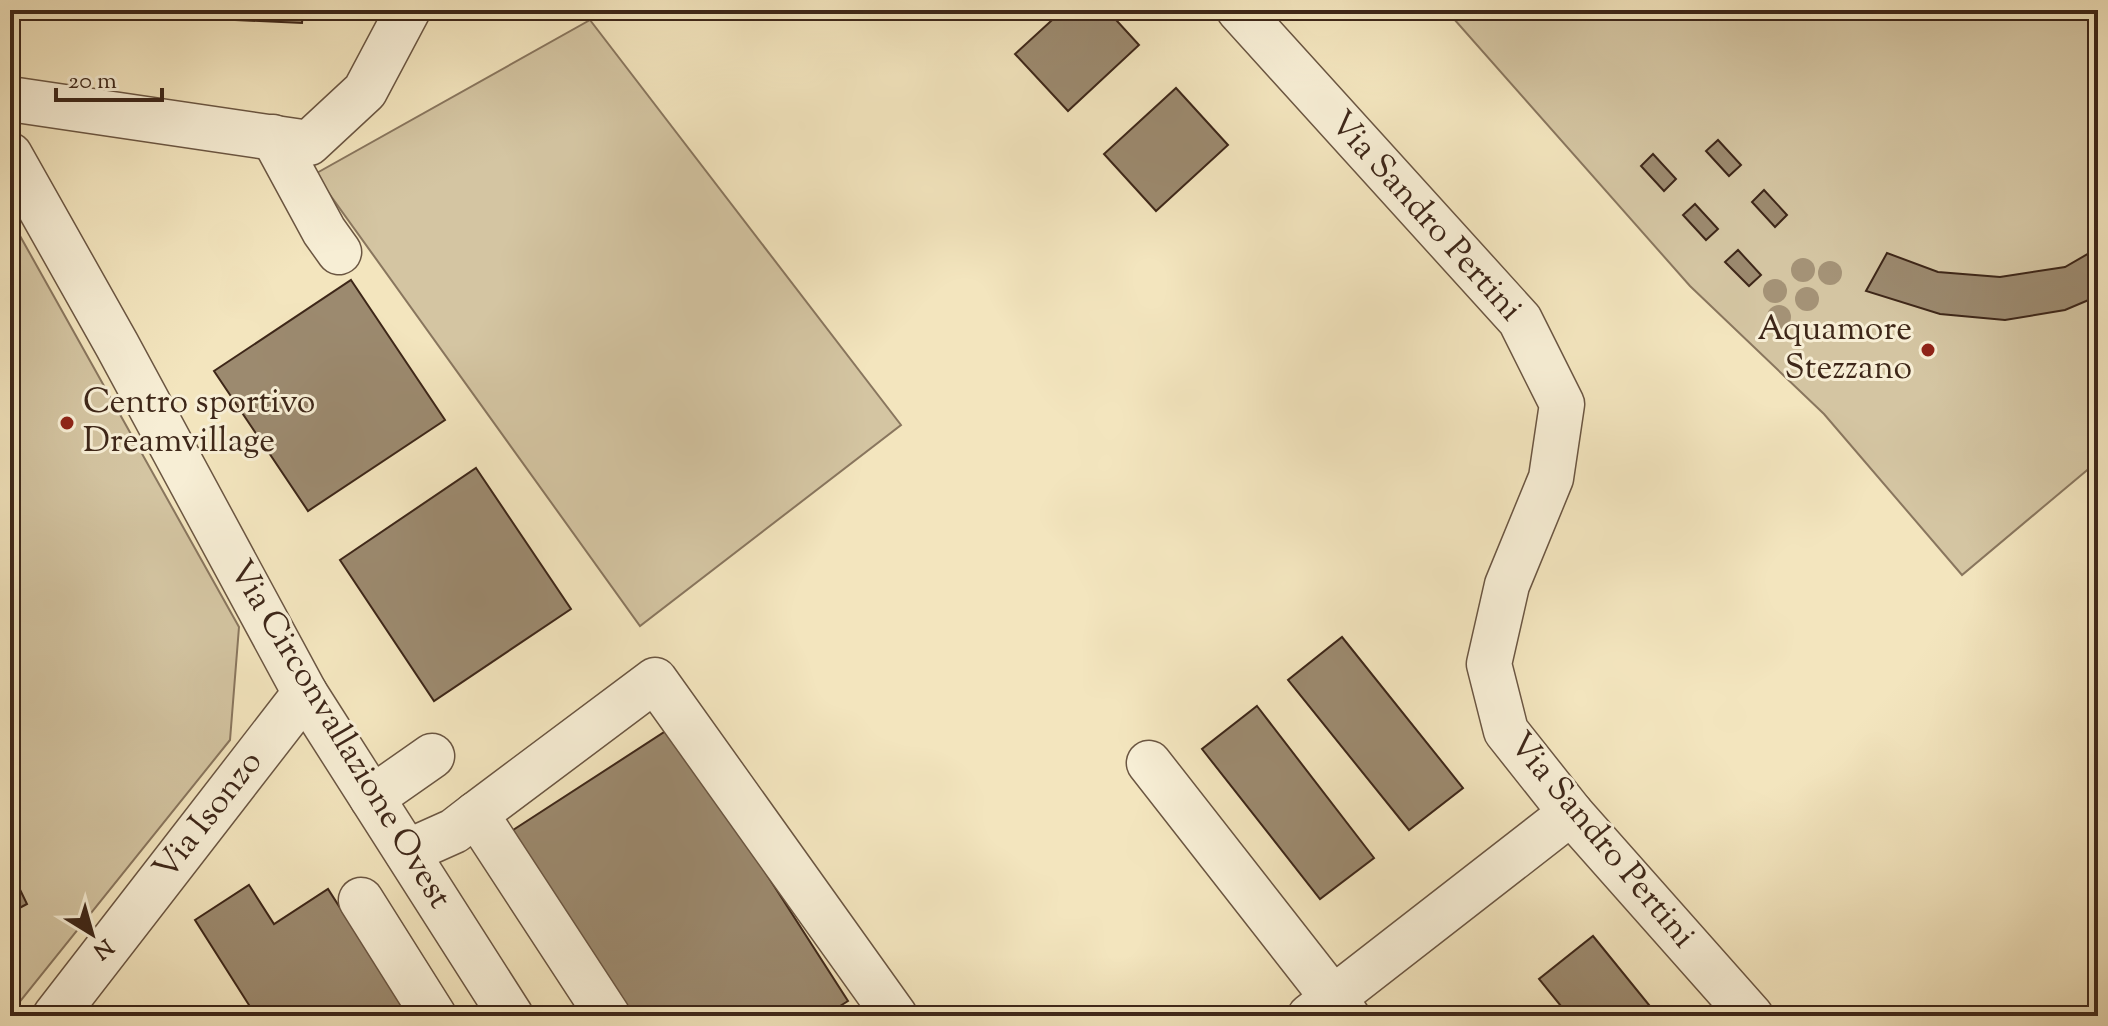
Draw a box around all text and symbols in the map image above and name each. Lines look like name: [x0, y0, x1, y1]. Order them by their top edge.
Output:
scale bar: [56, 52, 162, 102]
text: 20 m: [68, 65, 117, 99]
street label: Via Sandro Pertini: [1317, 101, 1533, 333]
place label: Aquamore Stezzano: [1757, 306, 1912, 394]
marker: Aquamore Stezzano: [1919, 341, 1937, 359]
place label: Centro sportivo Dreamvillage: [83, 379, 315, 467]
marker: Centro sportivo Dreamvillage: [58, 414, 76, 432]
street label: Via Circonvallazione Ovest: [215, 551, 463, 919]
street label: Via Sandro Pertini: [1496, 722, 1706, 960]
street label: Via Isonzo: [143, 741, 275, 891]
north arrow: [52, 894, 132, 974]
text: N: [85, 930, 119, 966]

